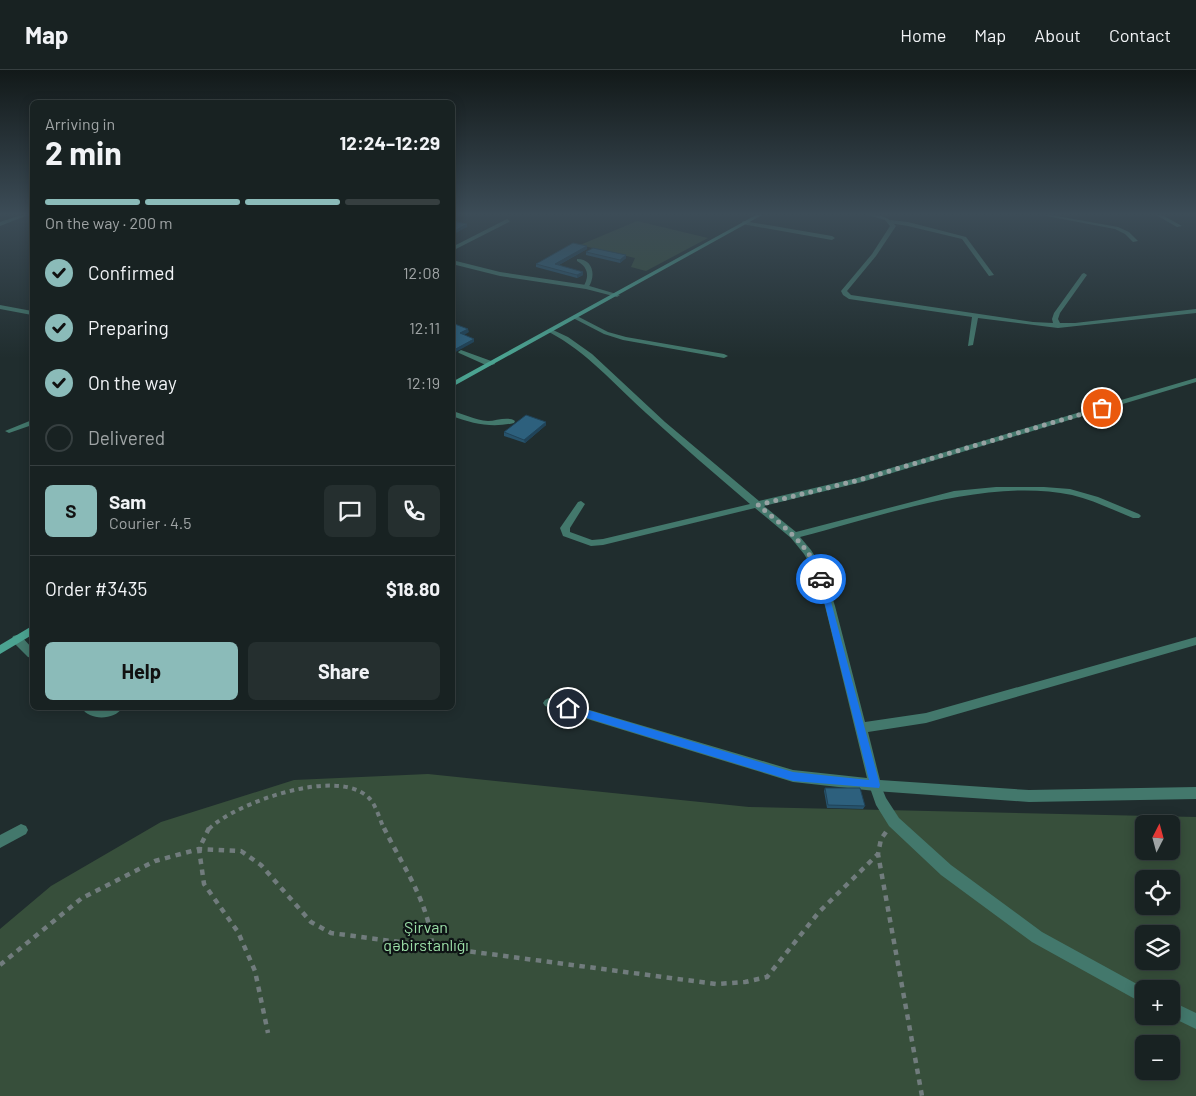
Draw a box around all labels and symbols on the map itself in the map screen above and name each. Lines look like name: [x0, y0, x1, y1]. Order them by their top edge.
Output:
pin: [1081, 387, 1123, 429]
courier: [796, 554, 846, 604]
pin: [547, 687, 589, 729]
north arrow: [1135, 815, 1180, 860]
park label: Şirvan qəbirstanlığı: [383, 917, 469, 954]

